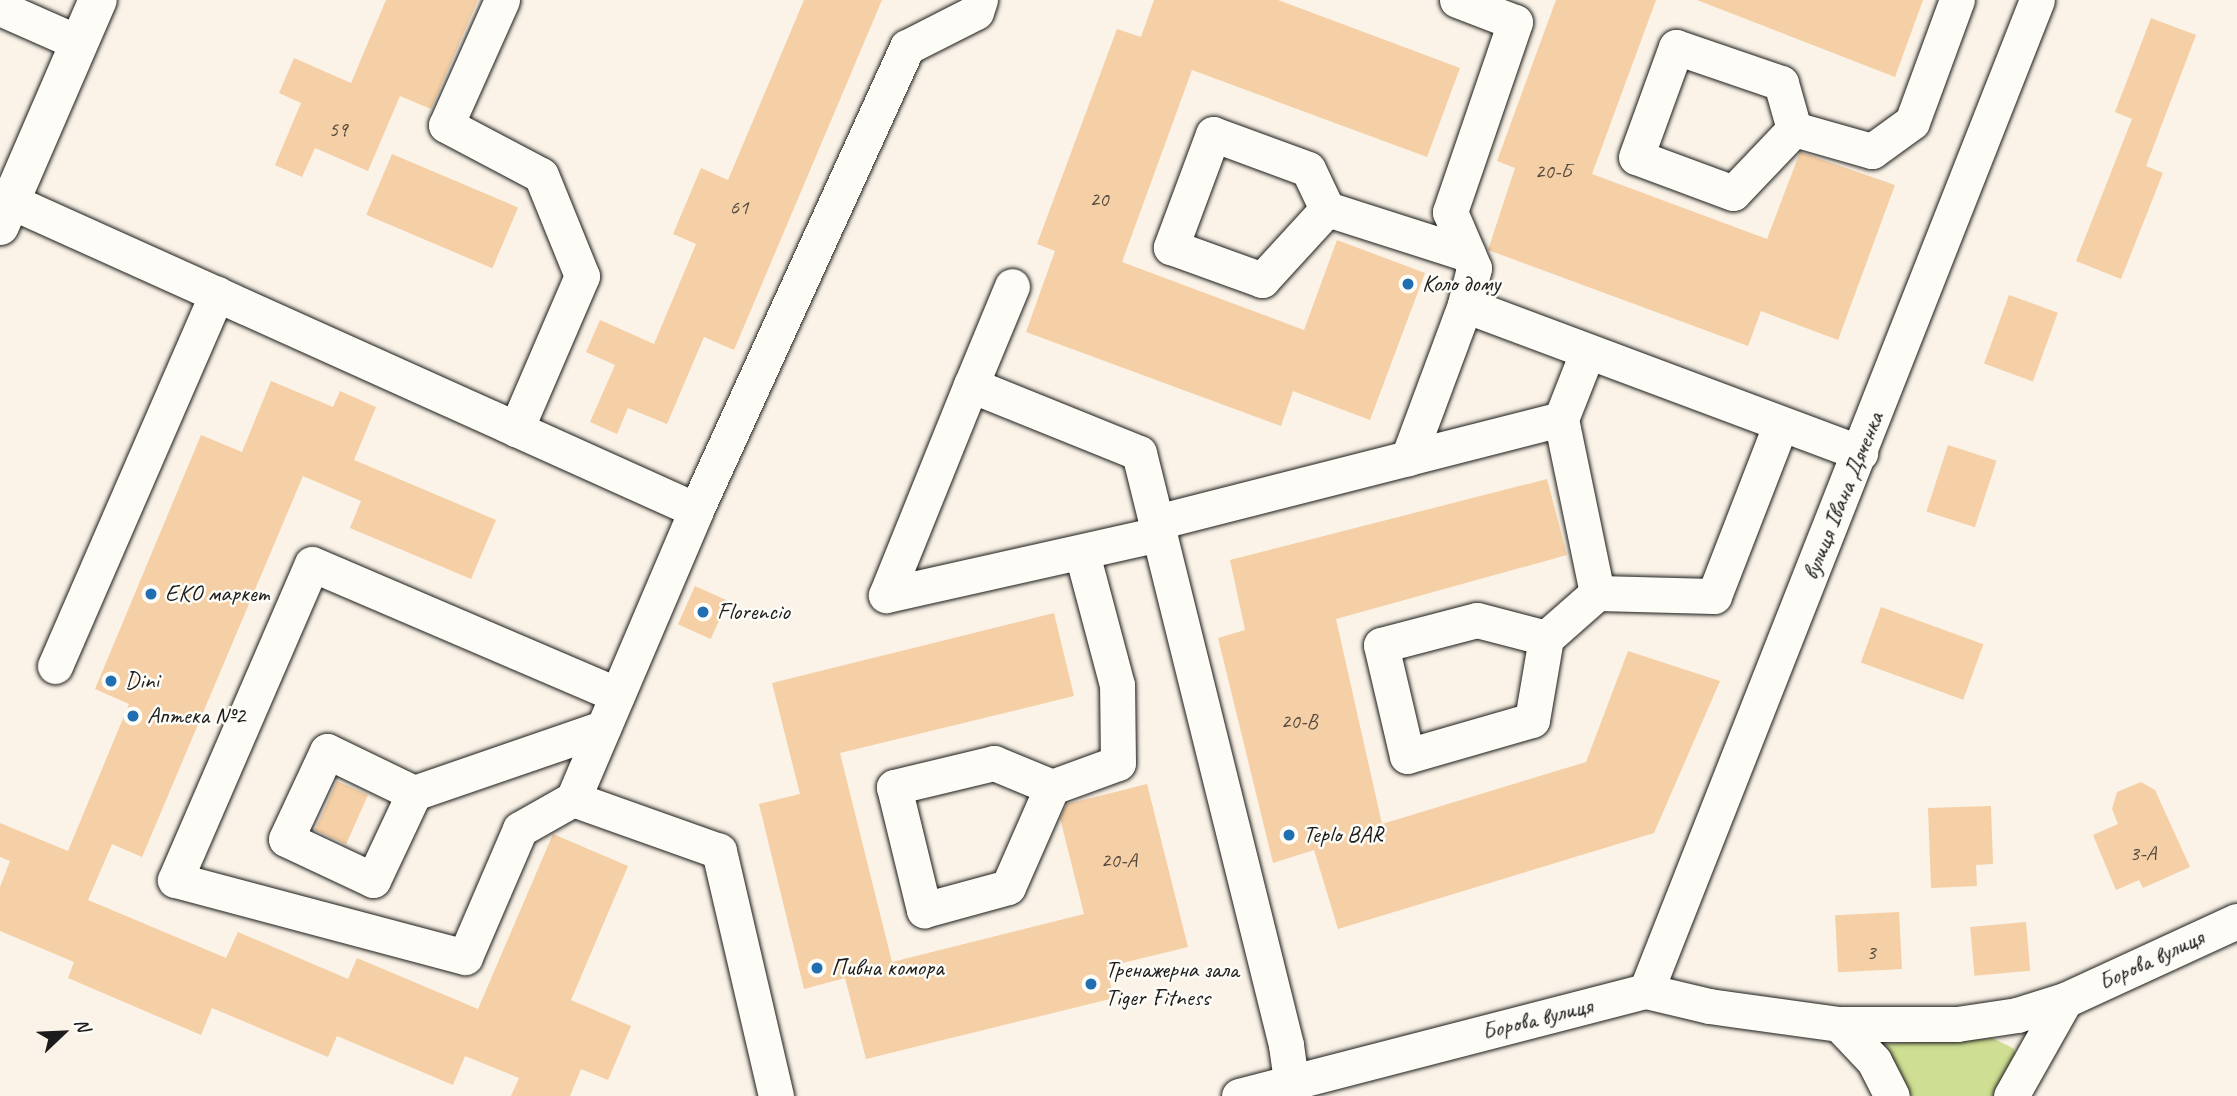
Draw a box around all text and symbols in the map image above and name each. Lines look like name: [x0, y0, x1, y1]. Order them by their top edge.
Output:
house number: 59: [329, 116, 347, 142]
house number: 20-Б: [1535, 158, 1571, 184]
house number: 20: [1090, 186, 1108, 212]
house number: 61: [730, 194, 748, 220]
place label: Коло дому: [1422, 270, 1502, 298]
marker: Коло дому: [1400, 276, 1416, 292]
street label: вулиця Івана Дяченка: [1796, 408, 1890, 584]
place label: ЕКО маркет: [165, 580, 269, 608]
marker: ЕКО маркет: [143, 586, 159, 602]
place label: Florencio: [717, 598, 790, 626]
marker: Florencio: [695, 604, 711, 620]
place label: Dini: [125, 667, 159, 695]
marker: Dini: [103, 673, 119, 689]
place label: Аптека №2: [147, 702, 245, 730]
marker: Аптека №2: [125, 708, 141, 724]
house number: 20-В: [1281, 708, 1317, 734]
place label: Teplo BAR: [1303, 821, 1383, 849]
marker: Teplo BAR: [1281, 827, 1297, 843]
house number: 3-А: [2130, 840, 2156, 866]
house number: 20-А: [1101, 847, 1137, 873]
street label: Борова вулиця: [2094, 923, 2208, 997]
house number: 3: [1866, 939, 1876, 965]
place label: Пивна комора: [831, 954, 945, 982]
place label: Тренажерна зала Tiger Fitness: [1105, 956, 1238, 1012]
marker: Пивна комора: [809, 960, 825, 976]
marker: Тренажерна зала Tiger Fitness: [1083, 976, 1099, 992]
street label: Борова вулиця: [1479, 992, 1595, 1046]
north arrow: [28, 998, 98, 1068]
text: N: [69, 1015, 96, 1035]

